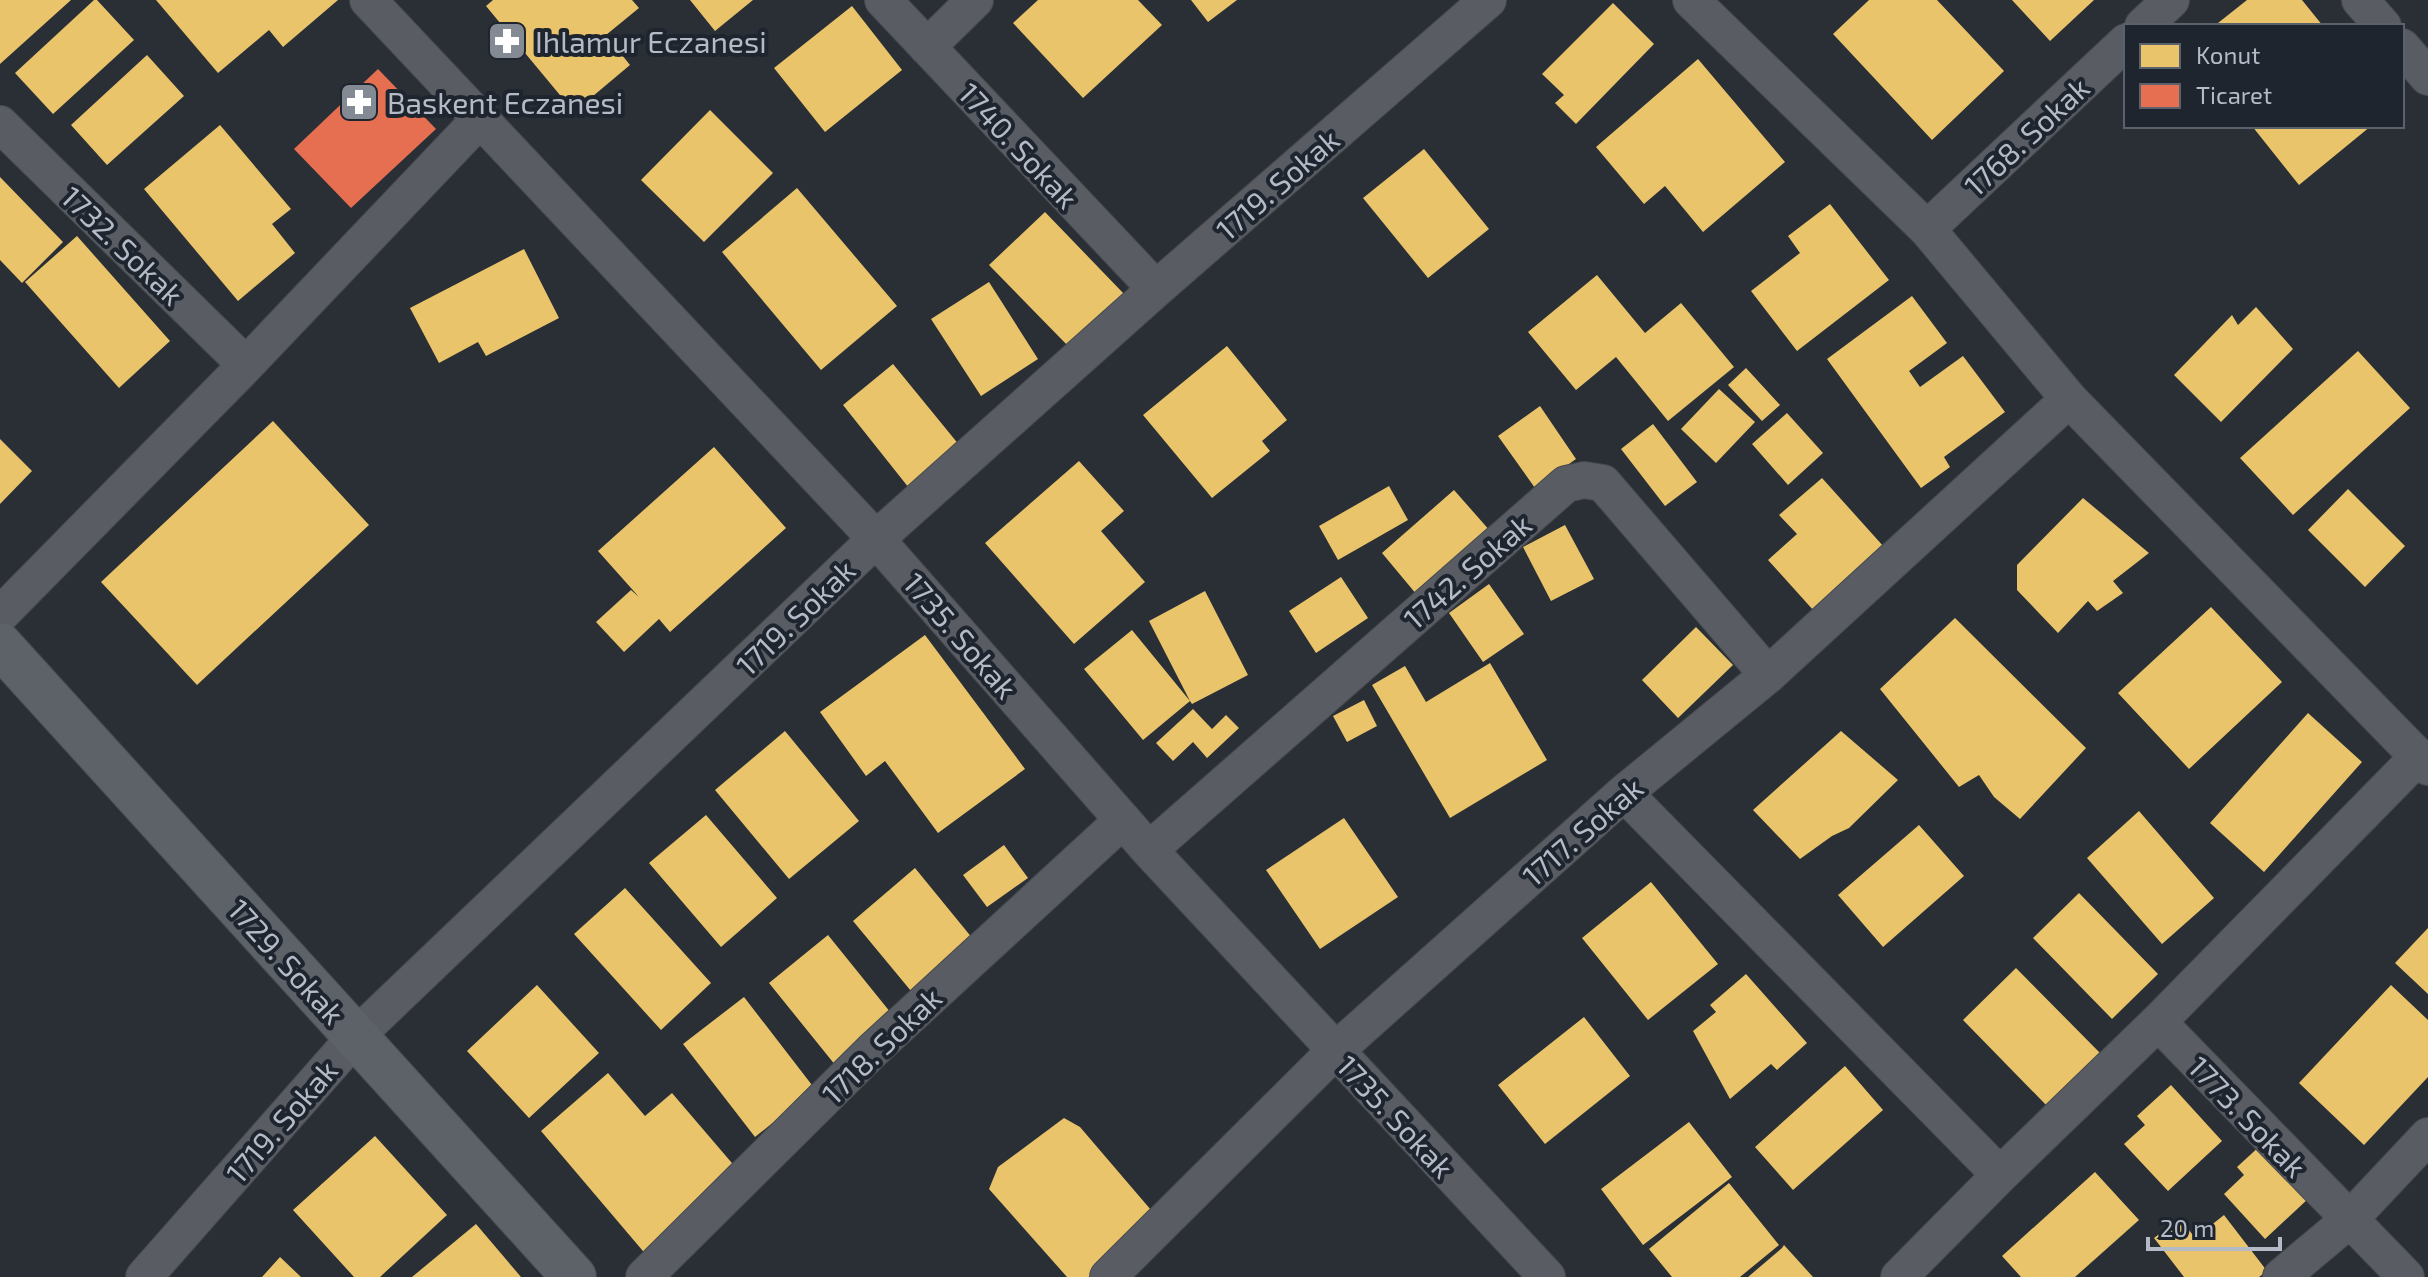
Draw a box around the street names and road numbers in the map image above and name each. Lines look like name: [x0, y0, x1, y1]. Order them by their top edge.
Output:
street label: 1768. Sokak: [1956, 69, 2096, 203]
street label: 1740. Sokak: [952, 75, 1086, 215]
street label: 1719. Sokak: [1208, 121, 1346, 247]
street label: 1732. Sokak: [55, 178, 191, 312]
street label: 1742. Sokak: [1396, 506, 1538, 636]
street label: 1719. Sokak: [728, 552, 862, 682]
street label: 1735. Sokak: [897, 565, 1025, 705]
street label: 1717. Sokak: [1514, 769, 1650, 893]
street label: 1729. Sokak: [222, 891, 352, 1031]
street label: 1718. Sokak: [814, 979, 948, 1111]
street label: 1735. Sokak: [1330, 1047, 1462, 1185]
street label: 1773. Sokak: [2182, 1048, 2314, 1184]
street label: 1719. Sokak: [218, 1052, 344, 1190]

